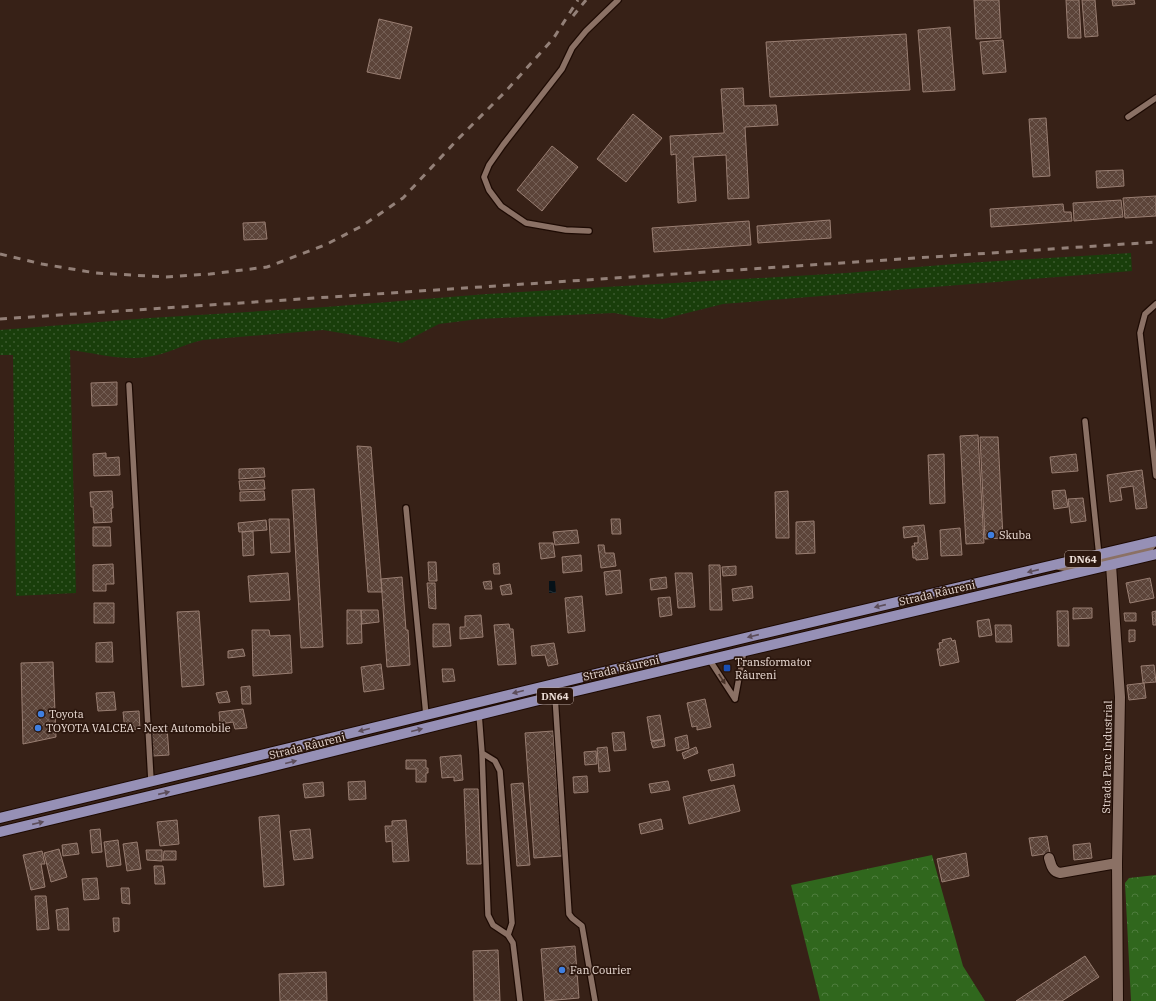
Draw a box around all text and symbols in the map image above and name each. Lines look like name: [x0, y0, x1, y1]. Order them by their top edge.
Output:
place label: Skuba: [999, 528, 1031, 542]
marker: Skuba: [986, 530, 996, 540]
road number: DN64: [1065, 551, 1101, 567]
one-way arrow: [1027, 568, 1039, 574]
street label: Strada Râureni: [897, 577, 977, 609]
one-way arrow: [874, 604, 886, 610]
one-way arrow: [747, 633, 759, 639]
street label: Strada Râureni: [581, 652, 661, 684]
place label: Transformator Râureni: [735, 655, 811, 682]
marker: Transformator Râureni: [722, 663, 732, 673]
one-way arrow: [718, 674, 726, 684]
road number: DN64: [537, 688, 573, 704]
one-way arrow: [512, 690, 524, 696]
street label: Strada Parc Industrial: [1099, 700, 1115, 814]
place label: Toyota: [49, 707, 84, 721]
marker: Toyota: [36, 709, 46, 719]
place label: TOYOTA VALCEA - Next Automobile: [46, 721, 231, 735]
marker: TOYOTA VALCEA - Next Automobile: [33, 723, 43, 733]
one-way arrow: [358, 727, 370, 733]
one-way arrow: [411, 727, 423, 733]
street label: Strada Râureni: [268, 730, 347, 762]
one-way arrow: [285, 759, 297, 765]
one-way arrow: [159, 790, 171, 796]
one-way arrow: [32, 820, 44, 826]
place label: Fan Courier: [570, 963, 631, 977]
marker: Fan Courier: [557, 965, 567, 975]

